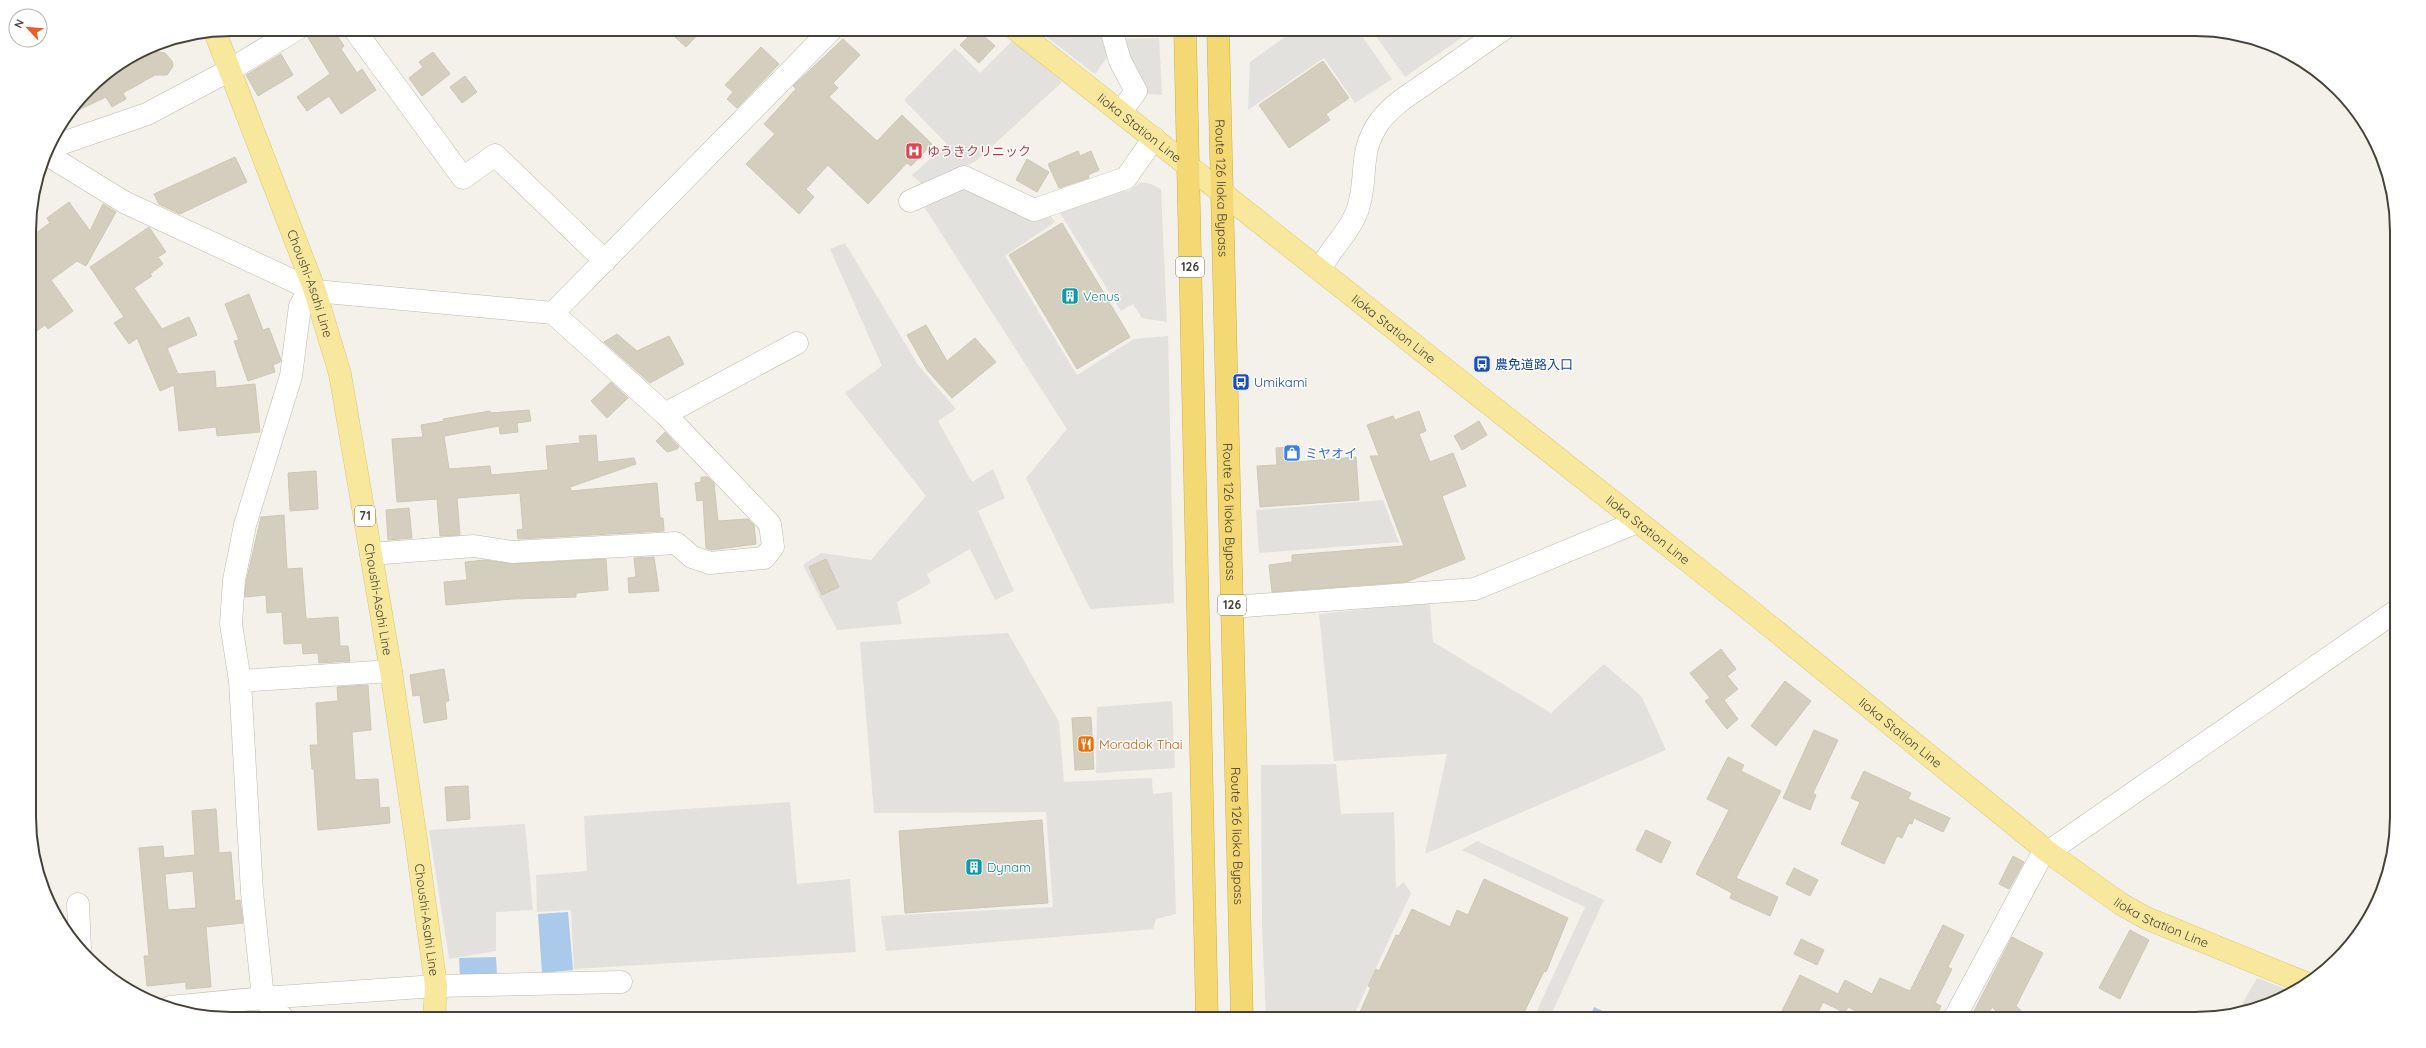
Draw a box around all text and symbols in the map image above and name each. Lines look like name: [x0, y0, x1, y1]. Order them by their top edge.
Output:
north arrow: [8, 8, 48, 48]
text: N: [11, 17, 27, 30]
street label: Iioka Station Line: [1095, 90, 1185, 166]
street label: Route 126 Iioka Bypass: [1212, 119, 1232, 257]
hospital icon: ゆうきクリニック: [904, 141, 924, 161]
place label: ゆうきクリニック: [927, 143, 1031, 159]
street label: Choushi-Asahi Line: [284, 227, 337, 339]
road number: 126: [1176, 257, 1204, 277]
building icon: Venus: [1060, 286, 1080, 306]
place label: Venus: [1083, 288, 1120, 304]
street label: Iioka Station Line: [1349, 290, 1439, 367]
bus stop icon: 農免道路入口: [1472, 354, 1492, 374]
place label: 農免道路入口: [1495, 356, 1573, 372]
bus stop icon: Umikami: [1231, 372, 1251, 392]
place label: Umikami: [1254, 374, 1307, 390]
street label: Route 126 Iioka Bypass: [1220, 443, 1239, 581]
shop icon: ミヤオイ: [1282, 443, 1302, 463]
place label: ミヤオイ: [1305, 445, 1357, 461]
street label: Iioka Station Line: [1603, 491, 1693, 568]
road number: 71: [355, 506, 375, 526]
street label: Choushi-Asahi Line: [361, 542, 396, 657]
road number: 126: [1218, 595, 1246, 615]
street label: Iioka Station Line: [1856, 694, 1946, 771]
restaurant icon: Moradok Thai: [1076, 734, 1096, 754]
place label: Moradok Thai: [1099, 736, 1182, 752]
street label: Route 126 Iioka Bypass: [1228, 767, 1247, 905]
building icon: Dynam: [964, 857, 984, 877]
place label: Dynam: [987, 859, 1031, 875]
street label: Choushi-Asahi Line: [411, 862, 443, 977]
street label: Iioka Station Line: [2111, 894, 2211, 951]

